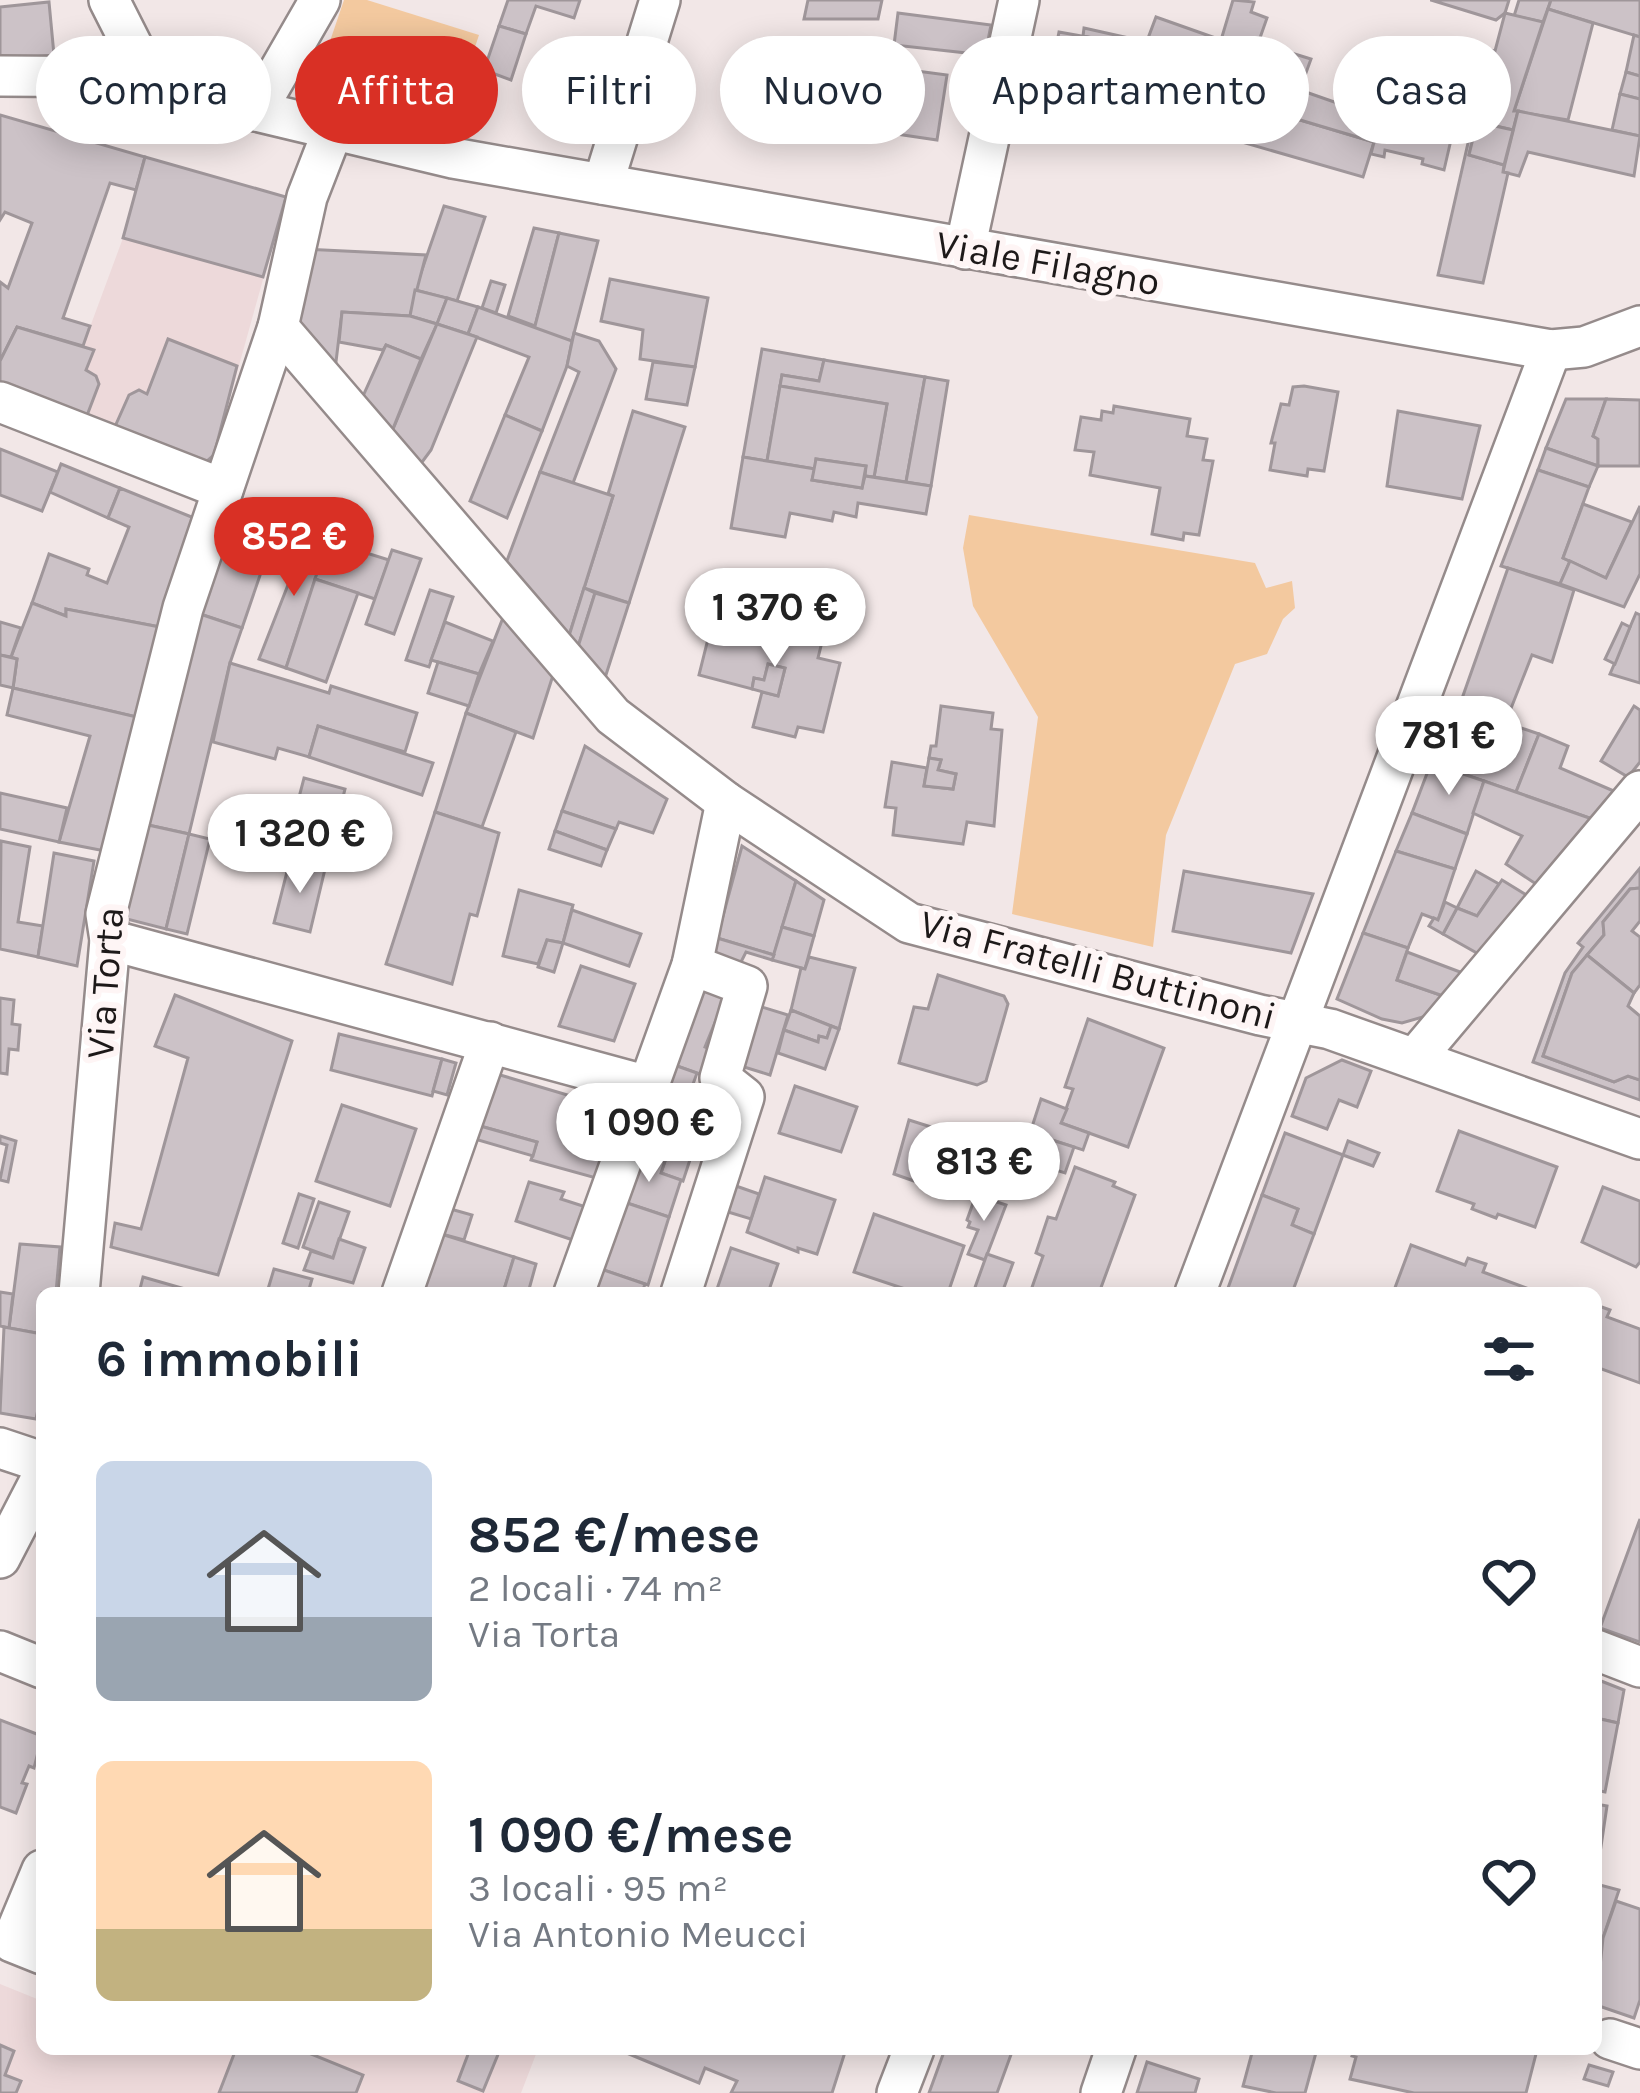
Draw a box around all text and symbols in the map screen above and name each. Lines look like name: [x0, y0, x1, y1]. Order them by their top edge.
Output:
chip: Compra: [36, 36, 271, 144]
chip: Affitta: [295, 36, 498, 144]
chip: Filtri: [522, 36, 696, 144]
chip: Nuovo: [720, 36, 925, 144]
chip: Appartamento: [949, 36, 1309, 144]
chip: Casa: [1333, 36, 1511, 144]
street label: Viale Filagno: [932, 221, 1164, 305]
pin: 852 €: [210, 497, 378, 599]
text: 852 €: [241, 513, 347, 559]
pin: 1 370 €: [664, 568, 886, 670]
text: 1 370 €: [712, 584, 838, 630]
pin: 781 €: [1365, 696, 1533, 798]
text: 781 €: [1402, 712, 1496, 758]
pin: 1 320 €: [189, 794, 411, 896]
text: 1 320 €: [235, 810, 365, 856]
street label: Via Fratelli Buttinoni: [915, 900, 1281, 1040]
street label: Via Torta: [77, 905, 133, 1061]
pin: 1 090 €: [538, 1083, 760, 1185]
text: 1 090 €: [583, 1099, 715, 1145]
pin: 813 €: [900, 1122, 1068, 1224]
text: 813 €: [935, 1138, 1033, 1184]
icon: filters: [1476, 1326, 1542, 1392]
text: 6 immobili: [96, 1329, 363, 1389]
text: 852 €/mese: [468, 1505, 760, 1565]
icon: home: [192, 1509, 336, 1653]
icon: heart: [1476, 1548, 1542, 1614]
text: 2 locali · 74 m²: [468, 1565, 723, 1611]
text: Via Torta: [468, 1611, 620, 1657]
text: 1 090 €/mese: [468, 1805, 793, 1865]
icon: home: [192, 1809, 336, 1953]
icon: heart: [1476, 1848, 1542, 1914]
text: 3 locali · 95 m²: [468, 1865, 728, 1911]
text: Via Antonio Meucci: [468, 1911, 809, 1957]

